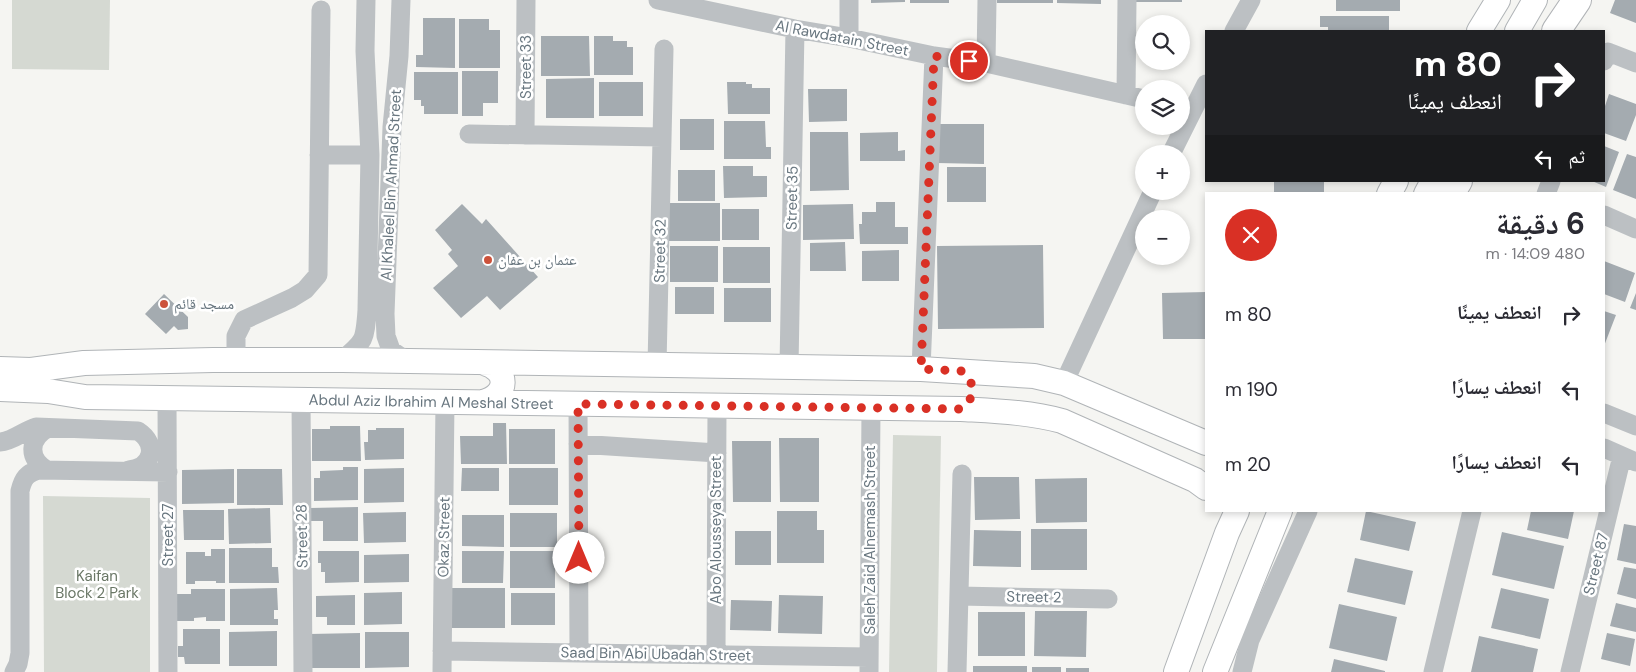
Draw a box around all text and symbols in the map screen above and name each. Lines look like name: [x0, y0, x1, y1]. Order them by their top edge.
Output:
street label: Al Rawdatain Street: [774, 15, 910, 61]
map controls: [1135, 15, 1190, 265]
button: search: [1135, 15, 1190, 70]
street label: Street 33: [516, 35, 536, 99]
pin: [948, 40, 990, 82]
text: 80 m: [1414, 41, 1502, 87]
icon: arrive: [955, 47, 983, 75]
icon: right: [1520, 50, 1585, 115]
button: layers: [1135, 80, 1190, 135]
text: انعطف يمينًا: [1407, 87, 1502, 116]
street label: Al Khaleel Bin Ahmad Street: [376, 89, 406, 281]
text: ثم: [1568, 144, 1585, 169]
button: +: [1135, 145, 1190, 200]
icon: left: [1530, 145, 1558, 173]
street label: Street 35: [781, 166, 803, 230]
text: 6 دقيقة: [1496, 204, 1585, 243]
button: close: [1225, 209, 1277, 261]
button: −: [1135, 210, 1190, 265]
street label: Street 32: [649, 219, 671, 283]
text: 480 m · 14:09: [1485, 243, 1585, 264]
place label: عثمان بن عفان: [498, 250, 577, 270]
marker: عثمان بن عفان: [482, 254, 494, 266]
place label: مسجد قائم: [174, 294, 234, 314]
marker: مسجد قائم: [158, 298, 170, 310]
text: انعطف يمينًا: [1457, 300, 1542, 325]
icon: right: [1557, 301, 1585, 329]
text: 80 m: [1225, 302, 1272, 327]
text: انعطف يسارًا: [1451, 375, 1542, 400]
icon: left: [1557, 376, 1585, 404]
text: 190 m: [1225, 377, 1278, 402]
street label: Abdul Aziz Ibrahim Al Meshal Street: [308, 390, 554, 414]
street label: Saleh Zaid Alnemash Street: [860, 445, 880, 635]
text: انعطف يسارًا: [1451, 450, 1542, 475]
icon: left: [1557, 451, 1585, 479]
text: 20 m: [1225, 452, 1271, 477]
street label: Abo Alousseya Street: [706, 455, 726, 604]
street label: Okaz Street: [433, 496, 455, 577]
street label: Street 27: [158, 504, 178, 566]
street label: Street 28: [291, 504, 313, 568]
position arrow: [552, 531, 604, 583]
street label: Street 87: [1579, 531, 1613, 597]
park label: Kaifan Block 2 Park: [55, 566, 139, 603]
street label: Street 2: [1006, 587, 1062, 607]
street label: Saad Bin Abi Ubadah Street: [561, 642, 752, 666]

